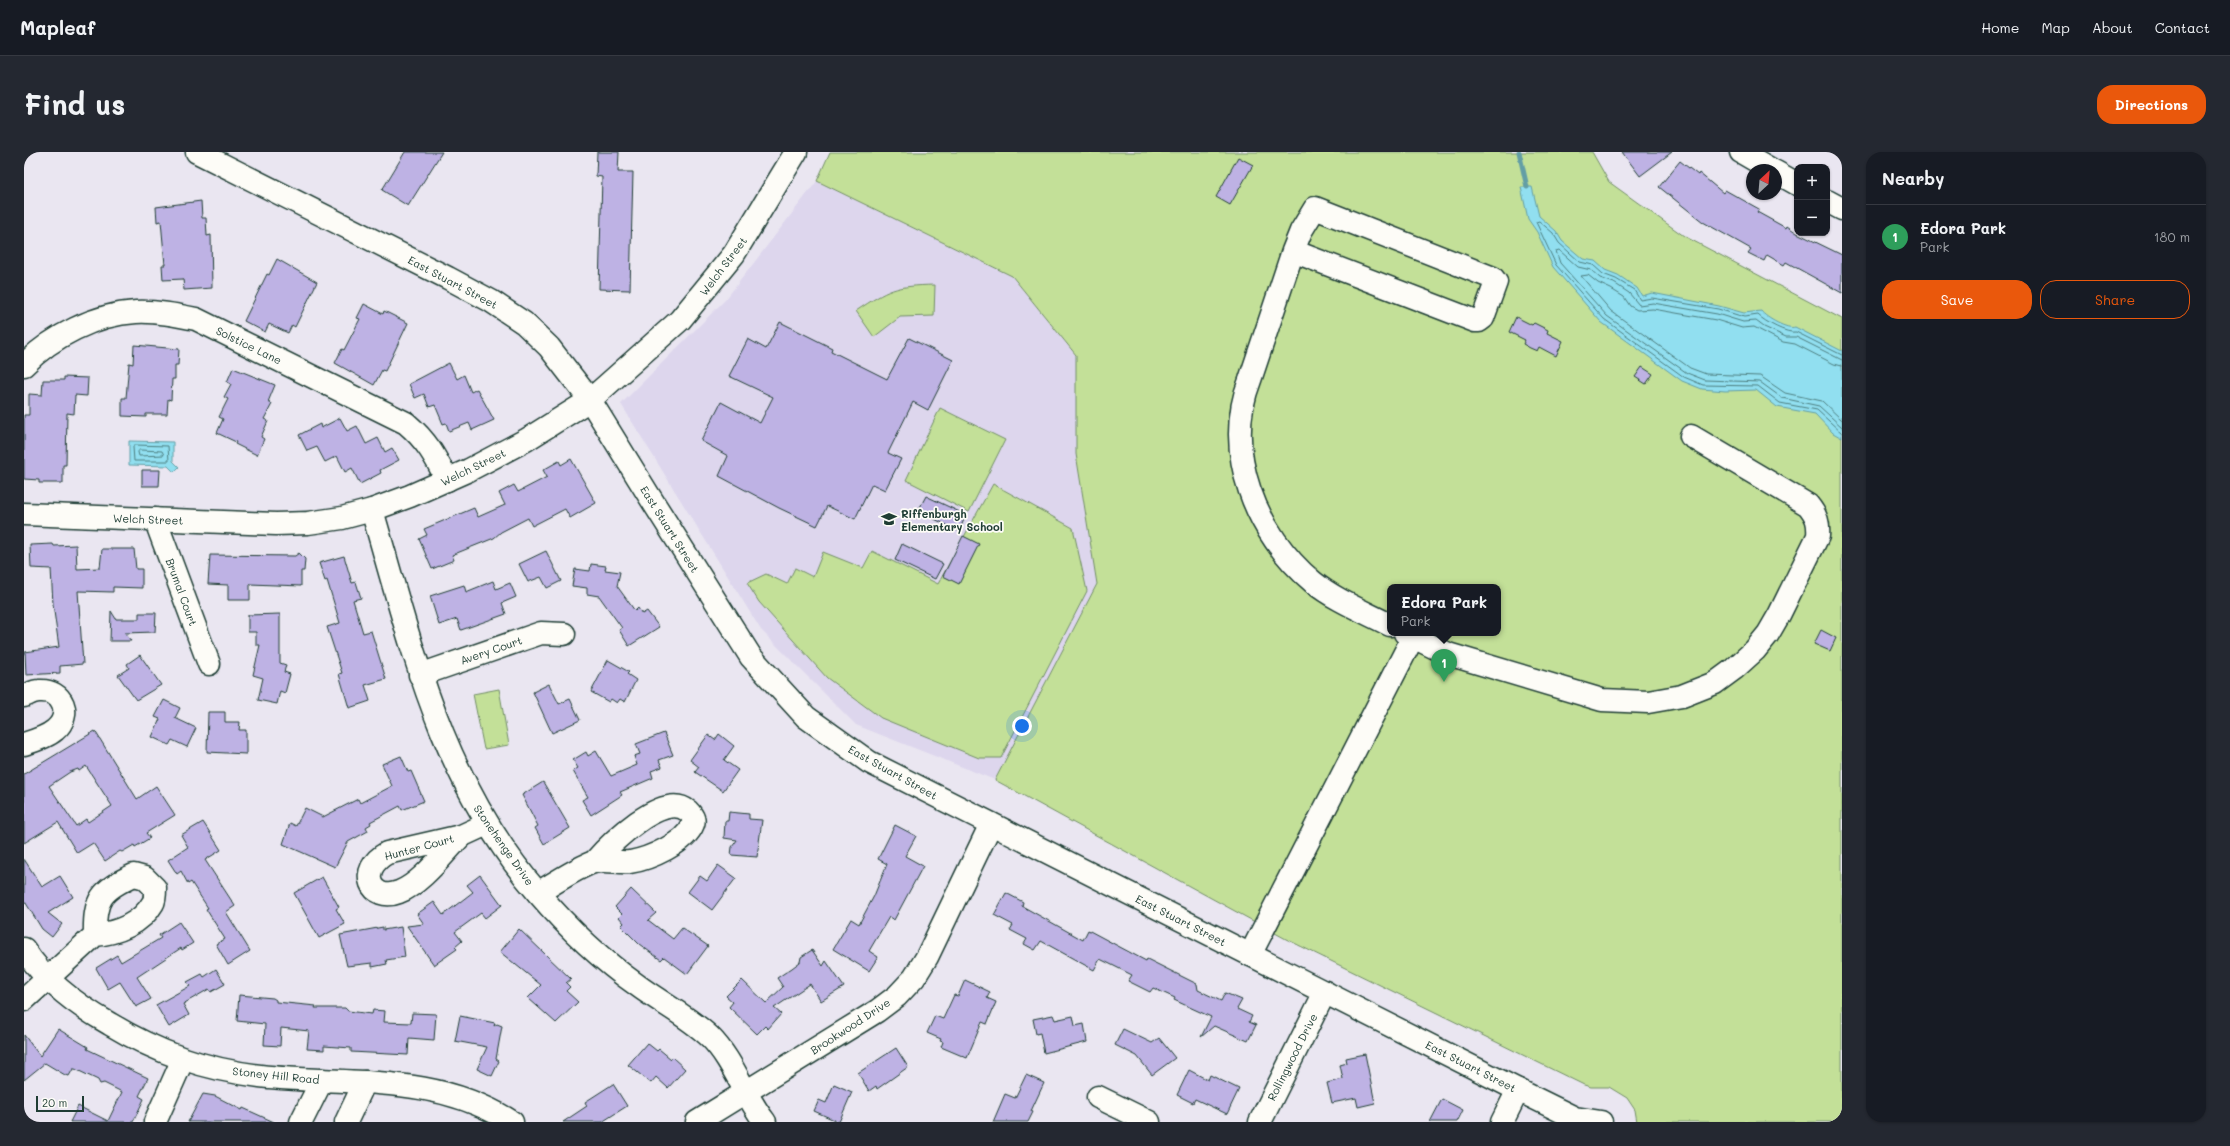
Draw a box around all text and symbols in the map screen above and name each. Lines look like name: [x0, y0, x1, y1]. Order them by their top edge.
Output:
text: Mapleaf: [20, 15, 95, 40]
text: Home: [1981, 18, 2019, 37]
text: Map: [2041, 18, 2070, 37]
text: About: [2092, 18, 2133, 37]
text: Contact: [2155, 18, 2210, 37]
button: Directions: [2097, 85, 2206, 124]
text: Find us: [24, 86, 125, 122]
north arrow: [1746, 164, 1782, 200]
map controls: [1794, 164, 1830, 236]
button: +: [1794, 164, 1830, 200]
text: Nearby: [1882, 167, 1944, 189]
button: −: [1794, 200, 1830, 236]
text: Edora Park: [1920, 218, 2006, 238]
text: 1: [1892, 228, 1898, 245]
text: 180 m: [2154, 228, 2190, 245]
street label: Welch Street: [696, 233, 750, 299]
text: Park: [1920, 238, 1949, 255]
street label: East Stuart Street: [405, 252, 501, 312]
button: Save: [1882, 280, 2032, 319]
button: Share: [2040, 280, 2190, 319]
street label: Solstice Lane: [214, 323, 285, 367]
street label: Welch Street: [438, 445, 508, 489]
street label: East Stuart Street: [637, 483, 703, 575]
place label: Riffenburgh Elementary School: [901, 506, 1003, 534]
street label: Welch Street: [113, 510, 184, 528]
school or university icon: Riffenburgh Elementary School: [880, 510, 898, 528]
street label: Brumal Court: [163, 556, 201, 628]
popup: [1387, 584, 1501, 636]
text: Edora Park: [1401, 592, 1487, 612]
text: Park: [1401, 612, 1430, 629]
street label: Avery Court: [458, 632, 524, 668]
pin: 1: [1431, 649, 1457, 682]
your location: [1012, 716, 1032, 736]
street label: East Stuart Street: [846, 741, 940, 803]
street label: Stonehenge Drive: [471, 802, 538, 889]
street label: Hunter Court: [383, 830, 456, 863]
street label: East Stuart Street: [1133, 891, 1229, 949]
street label: Brookwood Drive: [807, 994, 893, 1057]
street label: Rollingwood Drive: [1264, 1011, 1321, 1103]
street label: East Stuart Street: [1423, 1037, 1519, 1095]
street label: Stoney Hill Road: [232, 1063, 320, 1087]
scale bar: [36, 1094, 84, 1113]
text: 20 m: [42, 1095, 67, 1110]

